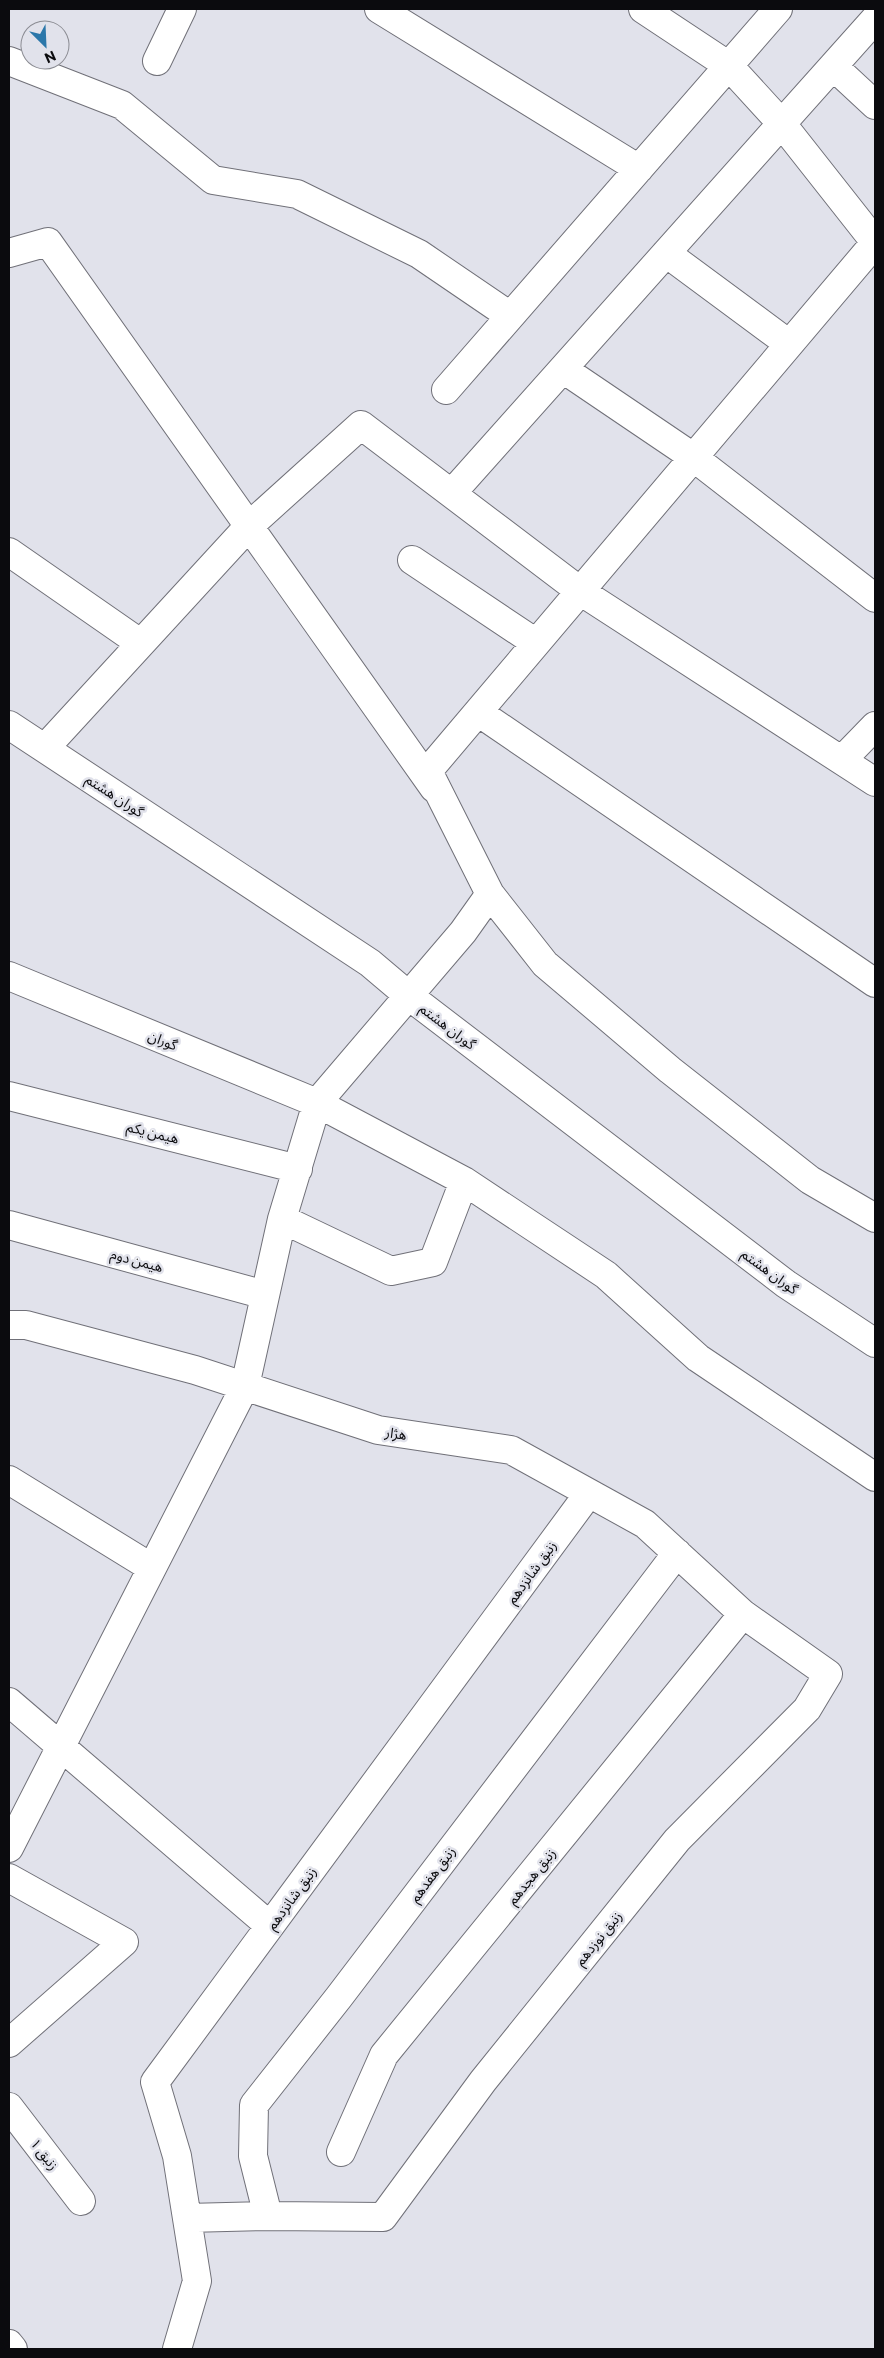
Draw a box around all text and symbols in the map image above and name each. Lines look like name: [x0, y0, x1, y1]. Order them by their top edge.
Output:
north arrow: [20, 20, 70, 70]
text: N: [42, 47, 59, 67]
street label: گوران هشتم: [81, 770, 147, 823]
street label: گوران هشتم: [415, 999, 480, 1055]
street label: گوران: [145, 1026, 180, 1055]
street label: هیمن یکم: [124, 1117, 181, 1150]
street label: هیمن دوم: [108, 1245, 165, 1278]
street label: گوران هشتم: [737, 1245, 802, 1300]
street label: هژار: [383, 1423, 408, 1444]
street label: زنبق شانزدهم: [502, 1537, 562, 1609]
street label: زنبق هفدهم: [405, 1843, 461, 1907]
street label: زنبق هجدهم: [503, 1844, 561, 1910]
street label: زنبق شانزدهم: [262, 1863, 322, 1935]
street label: زنبق نوزدهم: [571, 1907, 627, 1970]
street label: زنبق ۱: [26, 2135, 63, 2174]

